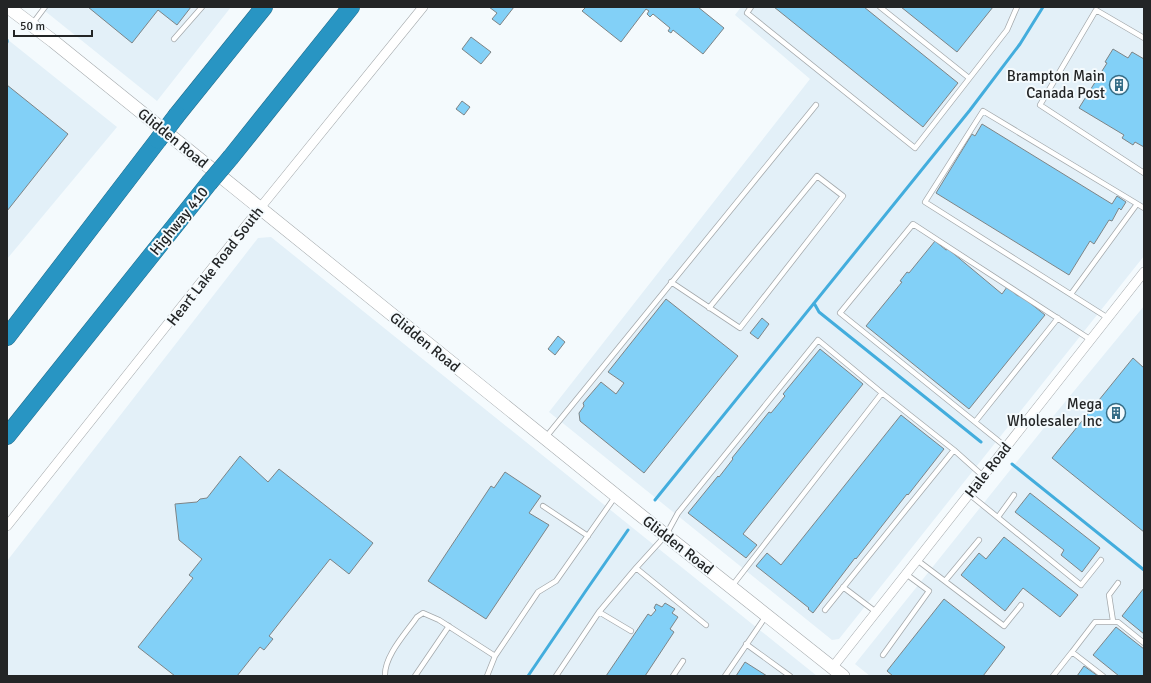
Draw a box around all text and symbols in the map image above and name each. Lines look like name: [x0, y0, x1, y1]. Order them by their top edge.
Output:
scale bar: [14, 12, 92, 38]
text: 50 m: [20, 19, 45, 34]
place label: Brampton Main Canada Post: [1007, 67, 1105, 102]
building icon: Brampton Main Canada Post: [1108, 74, 1130, 96]
street label: Glidden Road: [134, 104, 212, 172]
street label: Highway 410: [146, 183, 212, 259]
street label: Heart Lake Road South: [163, 203, 267, 329]
street label: Glidden Road: [386, 308, 464, 376]
place label: Mega Wholesaler Inc: [1007, 395, 1102, 430]
building icon: Mega Wholesaler Inc: [1105, 402, 1127, 424]
street label: Hale Road: [961, 439, 1015, 501]
street label: Glidden Road: [639, 512, 717, 578]

